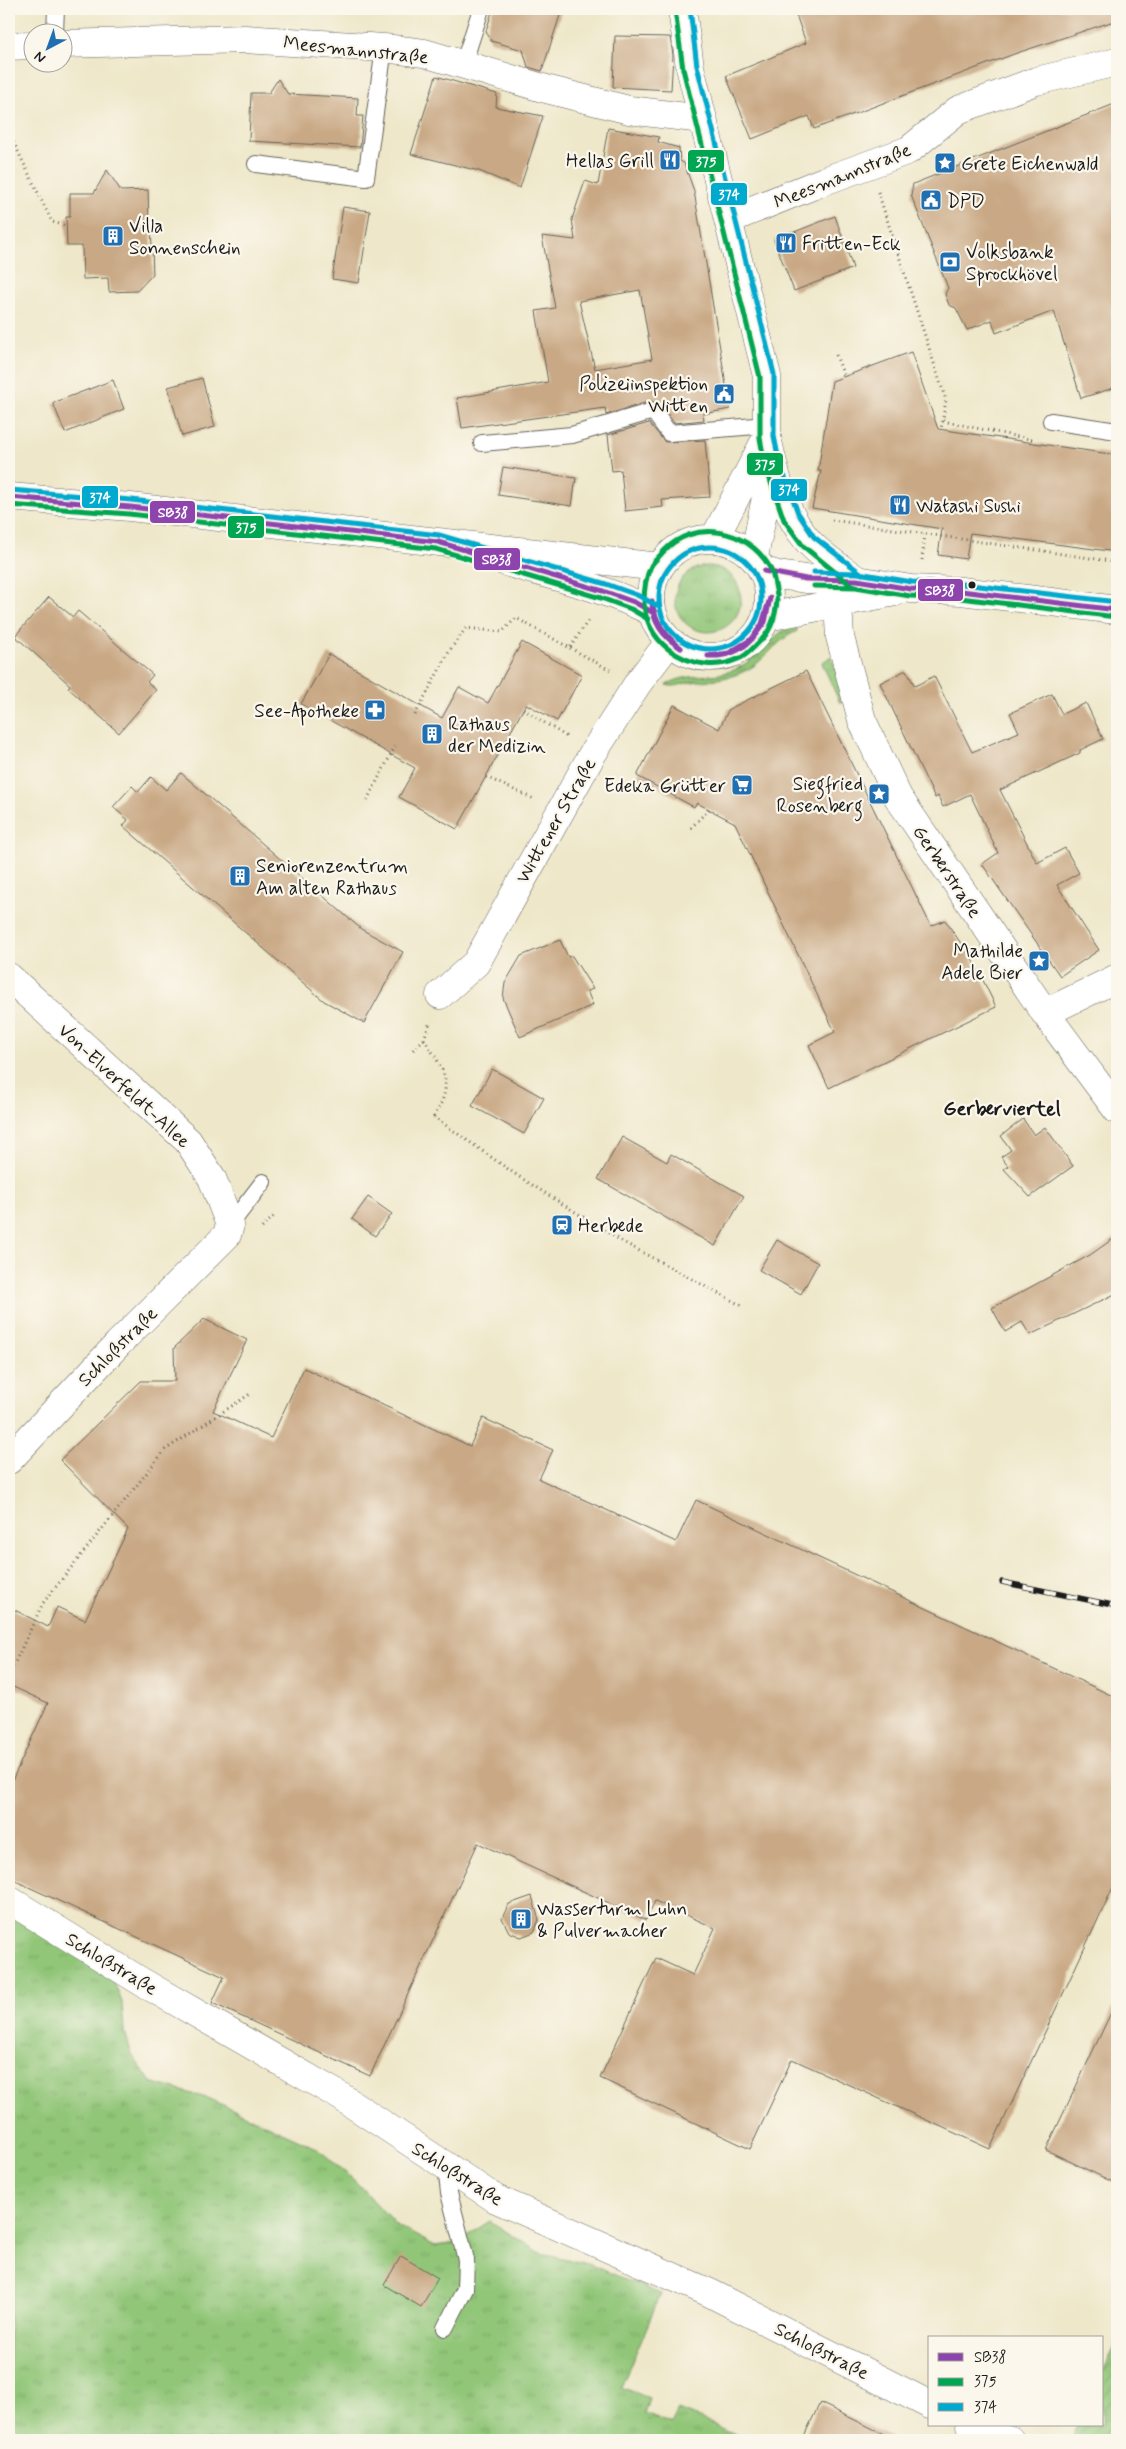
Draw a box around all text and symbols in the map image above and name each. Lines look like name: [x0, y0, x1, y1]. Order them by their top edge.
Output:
north arrow: [22, 22, 72, 72]
street label: Meesmannstraße: [282, 30, 430, 71]
text: N: [31, 47, 50, 67]
street label: Meesmannstraße: [770, 137, 915, 215]
restaurant icon: Hellas Grill: [658, 148, 682, 172]
place label: Hellas Grill: [566, 149, 654, 174]
line badge: 375: [687, 149, 725, 173]
place icon: Grete Eichenwald: [933, 151, 957, 175]
place label: Grete Eichenwald: [961, 152, 1098, 177]
text: 375: [695, 153, 717, 171]
line badge: 374: [710, 182, 748, 206]
text: 374: [718, 186, 741, 204]
public building icon: DPD: [919, 188, 943, 212]
place label: DPD: [947, 189, 985, 214]
place label: Villa Sonnenschein: [129, 214, 241, 261]
building icon: Villa Sonnenschein: [101, 224, 125, 248]
restaurant icon: Fritten-Eck: [774, 231, 798, 255]
place label: Fritten-Eck: [802, 232, 901, 257]
place label: Volksbank Sprockhövel: [966, 240, 1058, 287]
bank icon: Volksbank Sprockhövel: [938, 250, 962, 274]
place label: Polizeiinspektion Witten: [579, 372, 708, 419]
public building icon: Polizeiinspektion Witten: [712, 382, 736, 406]
line badge: 375: [746, 452, 784, 476]
text: 375: [754, 456, 776, 474]
line badge: 374: [770, 478, 808, 502]
text: 374: [778, 481, 801, 499]
line badge: 374: [81, 485, 119, 509]
text: 374: [89, 489, 112, 507]
restaurant icon: Watashi Sushi: [888, 493, 912, 517]
place label: Watashi Sushi: [916, 494, 1021, 519]
line badge: SB38: [149, 500, 196, 524]
text: SB38: [158, 504, 188, 522]
line badge: 375: [227, 515, 265, 539]
text: 375: [235, 519, 257, 537]
line badge: SB38: [473, 547, 521, 571]
text: SB38: [482, 551, 512, 569]
line badge: SB38: [917, 578, 964, 602]
unlabelled marker: [967, 580, 977, 590]
text: SB38: [925, 582, 955, 600]
pharmacy icon: See-Apotheke: [363, 698, 387, 722]
place label: See-Apotheke: [254, 699, 359, 726]
place label: Rathaus der Medizin: [448, 712, 546, 759]
building icon: Rathaus der Medizin: [420, 722, 444, 746]
street label: Wittener Straße: [510, 754, 602, 888]
place label: Siegfried Rosenberg: [777, 772, 863, 822]
supermarket icon: Edeka Grütter: [730, 773, 754, 797]
place label: Edeka Grütter: [604, 774, 726, 799]
place icon: Siegfried Rosenberg: [867, 782, 891, 806]
street label: Gerberstraße: [907, 821, 987, 923]
place label: Seniorenzentrum Am alten Rathaus: [256, 854, 408, 901]
building icon: Seniorenzentrum Am alten Rathaus: [228, 864, 252, 888]
place label: Mathilde Adele Bier: [941, 939, 1023, 986]
place icon: Mathilde Adele Bier: [1027, 949, 1051, 973]
street label: Von-Elverfeldt-Allee: [52, 1018, 196, 1154]
district label: Gerberviertel: [943, 1096, 1061, 1123]
station icon: Herbede: [550, 1213, 574, 1237]
place label: Herbede: [578, 1214, 644, 1239]
street label: Schloßstraße: [73, 1302, 163, 1392]
place label: Wasserturm Luhn & Pulvermacher: [537, 1897, 687, 1944]
building icon: Wasserturm Luhn & Pulvermacher: [509, 1907, 533, 1931]
street label: Schloßstraße: [61, 1927, 162, 2002]
street label: Schloßstraße: [407, 2136, 508, 2212]
street label: Schloßstraße: [770, 2317, 873, 2386]
legend: [928, 2336, 1104, 2426]
text: SB38: [974, 2348, 1006, 2368]
text: 375: [974, 2372, 997, 2392]
text: 374: [974, 2398, 997, 2418]

